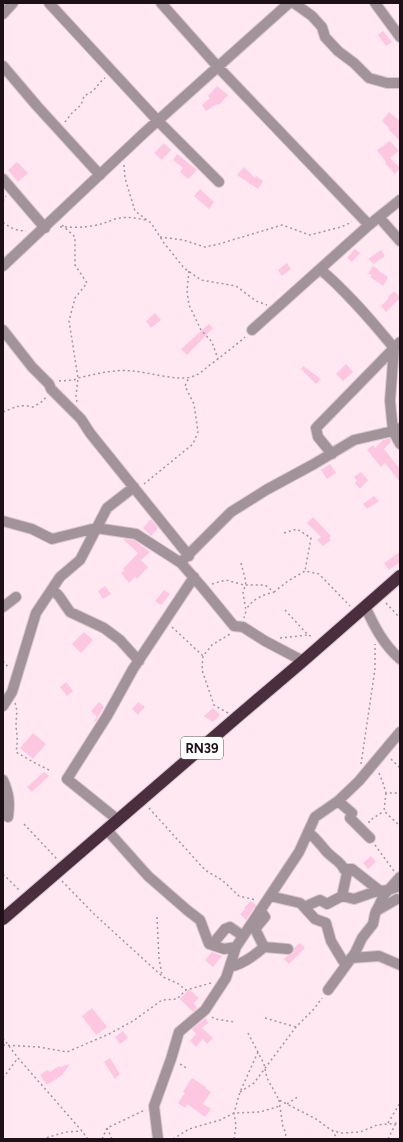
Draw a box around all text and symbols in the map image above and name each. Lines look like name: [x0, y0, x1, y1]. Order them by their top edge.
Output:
road number: RN39: [181, 737, 223, 759]

